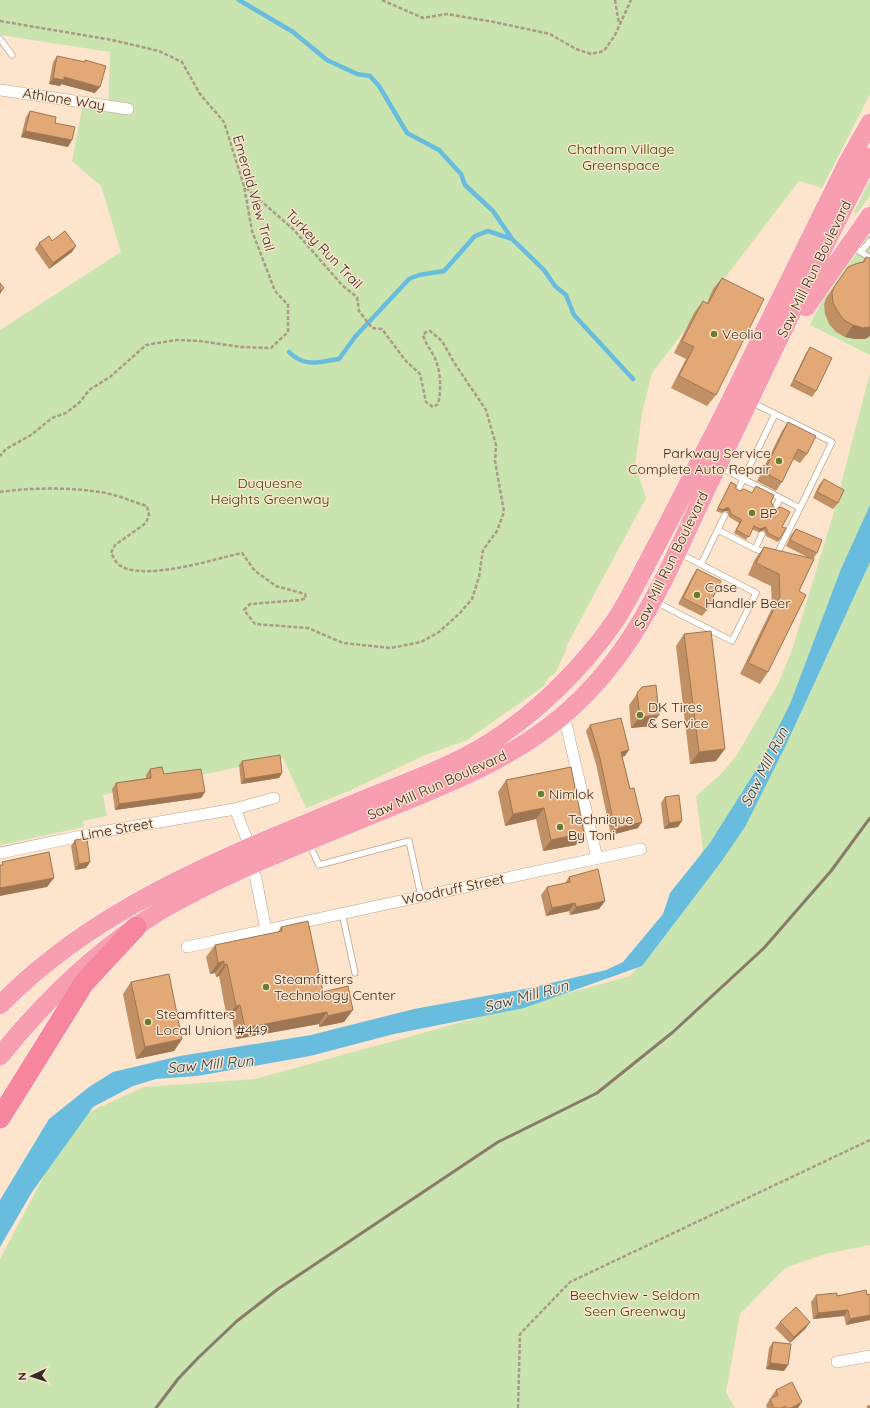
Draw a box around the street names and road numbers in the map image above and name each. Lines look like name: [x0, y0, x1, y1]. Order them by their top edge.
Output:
street label: Athlone Way: [22, 84, 106, 114]
street label: Emerald View Trail: [229, 133, 279, 253]
street label: Saw Mill Run Boulevard: [773, 197, 855, 341]
street label: Turkey Run Trail: [282, 205, 366, 293]
street label: Saw Mill Run Boulevard: [630, 488, 712, 632]
street label: Saw Mill Run Boulevard: [365, 746, 509, 824]
street label: Lime Street: [79, 814, 155, 844]
street label: Woodruff Street: [400, 869, 506, 909]

